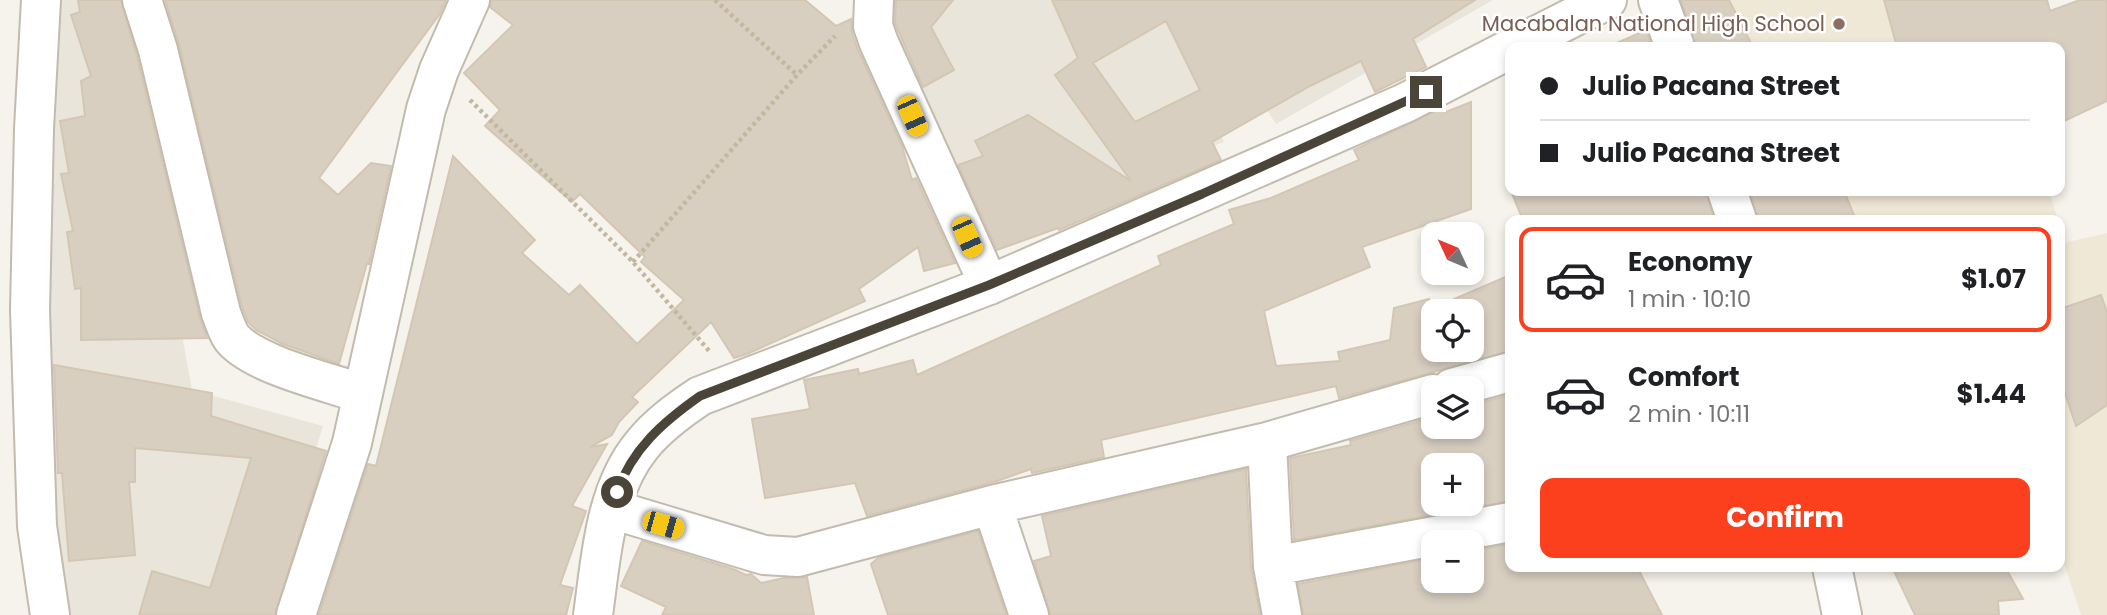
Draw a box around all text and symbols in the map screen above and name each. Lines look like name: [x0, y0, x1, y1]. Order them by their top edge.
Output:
place label: Macabalan National High School: [1482, 9, 1825, 38]
marker: Macabalan National High School: [1831, 16, 1847, 32]
text: Julio Pacana Street: [1582, 68, 1840, 104]
route end: [1410, 76, 1442, 108]
car: [894, 93, 931, 139]
text: Julio Pacana Street: [1582, 135, 1840, 171]
car: [949, 214, 986, 260]
north arrow: [1421, 222, 1484, 285]
map controls: [1421, 222, 1484, 593]
text: Economy: [1628, 244, 1752, 280]
icon: car: [1544, 248, 1607, 311]
text: $1.07: [1961, 261, 2026, 297]
text: 1 min · 10:10: [1628, 283, 1751, 315]
button: locate: [1421, 299, 1484, 362]
text: Comfort: [1628, 359, 1740, 395]
icon: car: [1544, 363, 1607, 426]
button: layers: [1421, 376, 1484, 439]
text: $1.44: [1957, 376, 2026, 412]
text: 2 min · 10:11: [1628, 398, 1750, 430]
button: +: [1421, 453, 1484, 516]
route start: [601, 476, 633, 508]
button: Confirm: [1540, 478, 2030, 558]
car: [640, 509, 687, 541]
button: −: [1421, 530, 1484, 593]

